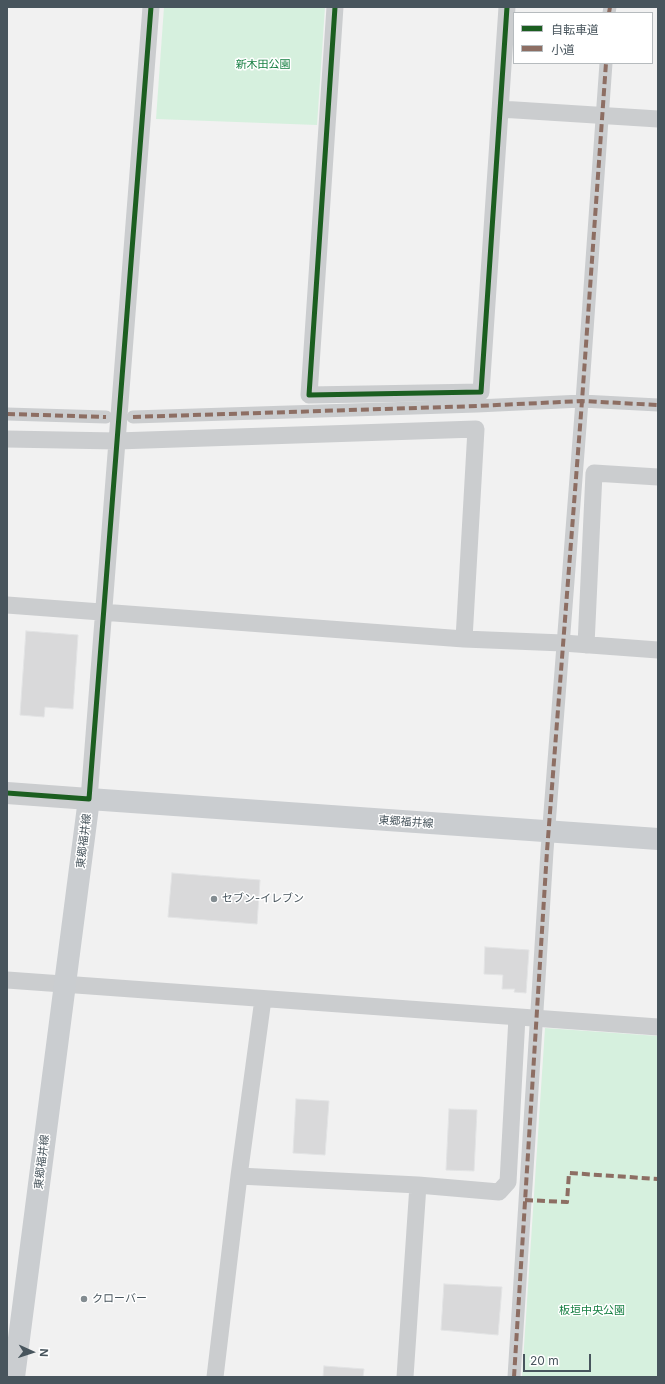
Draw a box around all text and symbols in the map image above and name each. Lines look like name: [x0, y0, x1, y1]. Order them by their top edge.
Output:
legend: [513, 12, 653, 64]
text: 自転車道: [551, 22, 599, 37]
text: 小道: [551, 42, 575, 57]
park label: 新木田公園: [236, 58, 290, 72]
street label: 東郷福井線: [74, 813, 94, 869]
street label: 東郷福井線: [378, 813, 434, 831]
place label: セブン-イレブン: [222, 892, 304, 906]
marker: セブン-イレブン: [209, 894, 219, 904]
street label: 東郷福井線: [32, 1134, 52, 1190]
place label: クローバー: [92, 1292, 147, 1306]
marker: クローバー: [79, 1294, 89, 1304]
park label: 板垣中央公園: [559, 1304, 625, 1318]
north arrow: [12, 1332, 52, 1372]
scale bar: [525, 1346, 593, 1372]
text: N: [37, 1348, 51, 1357]
text: 20 m: [530, 1353, 559, 1368]

